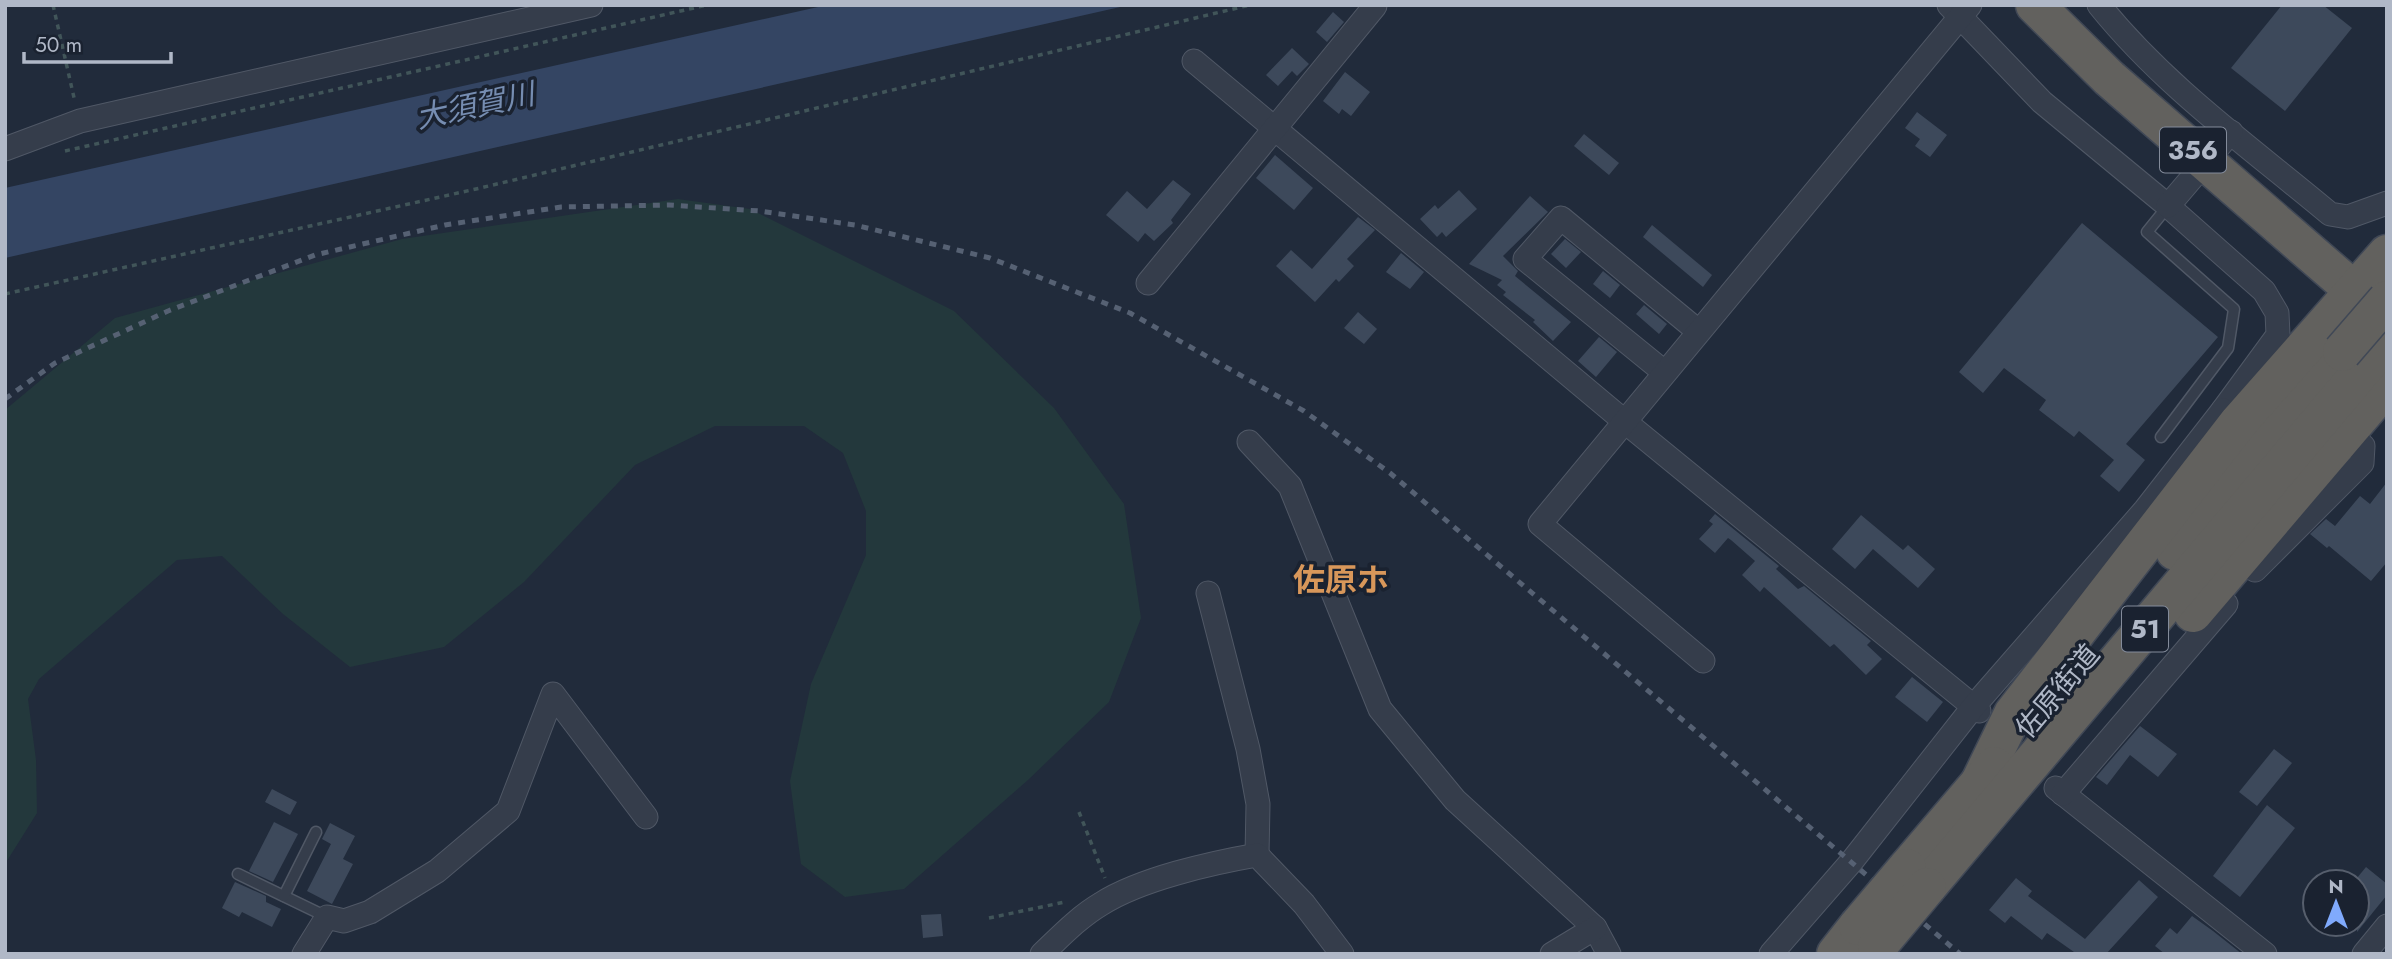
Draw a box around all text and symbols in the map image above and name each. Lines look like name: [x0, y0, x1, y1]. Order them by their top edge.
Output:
scale bar: [24, 21, 172, 65]
text: 50 m: [35, 30, 82, 60]
water label: 大須賀川: [412, 71, 541, 139]
road number: 356: [2160, 127, 2226, 172]
district label: 佐原ホ: [1293, 557, 1389, 603]
road number: 51: [2122, 607, 2168, 652]
street label: 佐原街道: [2006, 635, 2109, 747]
north arrow: [2301, 868, 2371, 938]
text: N: [2328, 873, 2344, 900]

